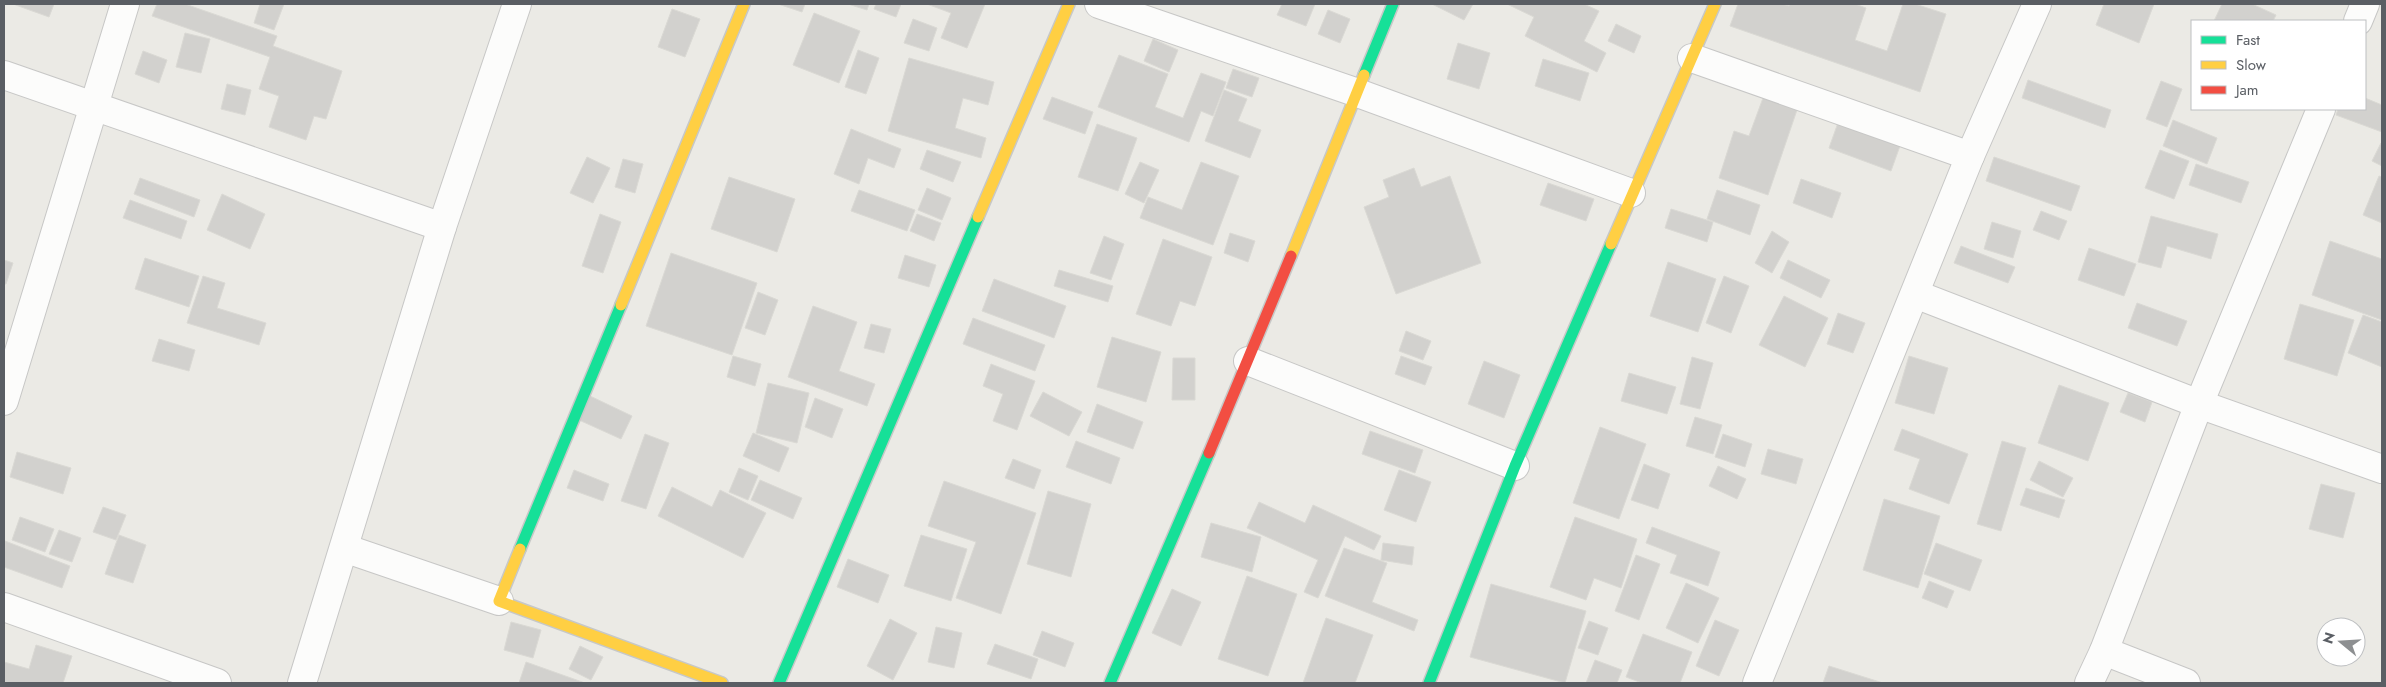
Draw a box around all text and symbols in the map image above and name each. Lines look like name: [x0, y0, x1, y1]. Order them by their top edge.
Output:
legend: [2191, 20, 2366, 110]
text: Fast: [2236, 29, 2260, 51]
text: Slow: [2236, 54, 2267, 76]
text: Jam: [2234, 79, 2259, 101]
north arrow: [2316, 617, 2366, 667]
text: N: [2317, 630, 2340, 646]

